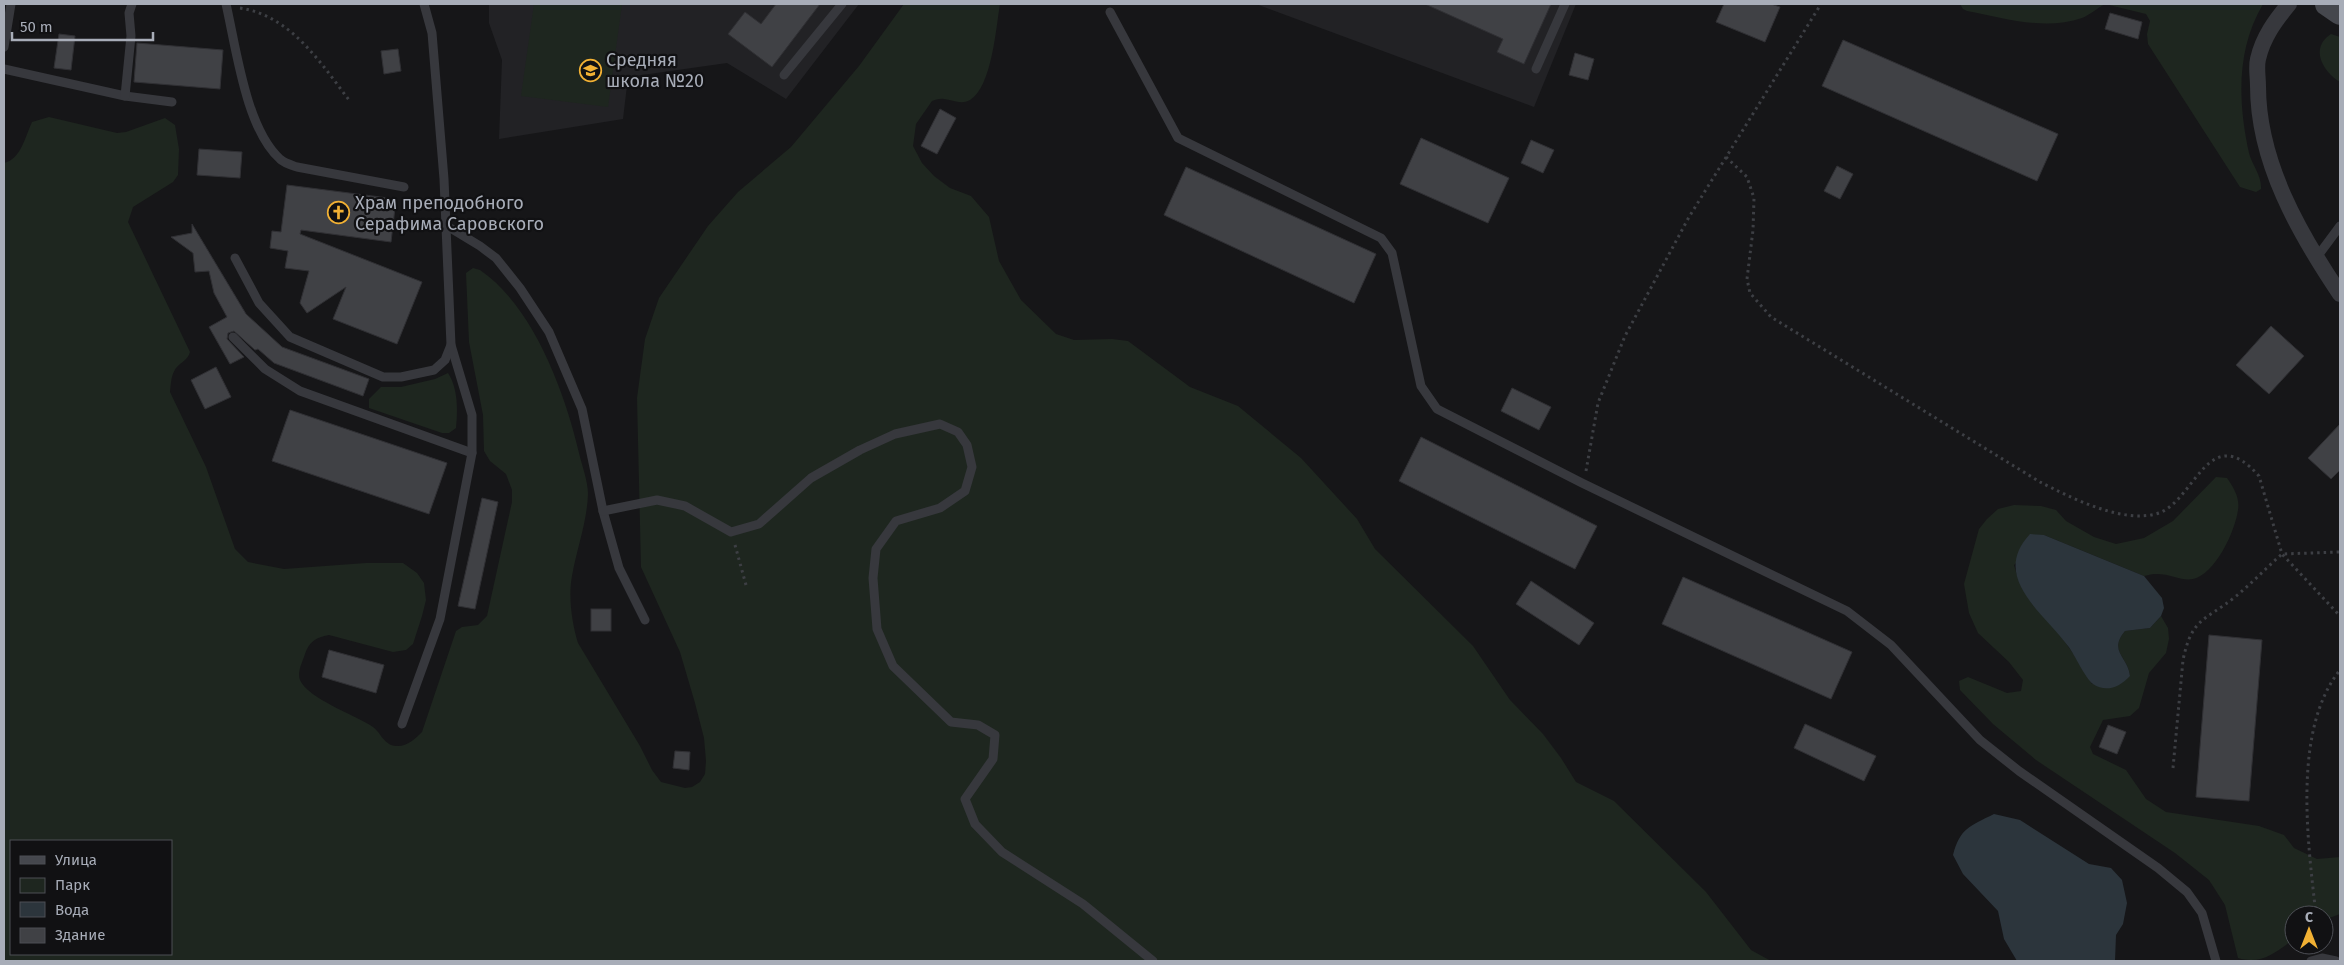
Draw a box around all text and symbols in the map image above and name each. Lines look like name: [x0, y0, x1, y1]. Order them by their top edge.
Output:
scale bar: [12, 10, 154, 42]
text: 50 m: [20, 18, 53, 36]
place label: Средняя школа №20: [606, 49, 704, 92]
school or university icon: Средняя школа №20: [578, 58, 602, 82]
place label: Храм преподобного Серафима Саровского: [355, 192, 544, 235]
church icon: Храм преподобного Серафима Саровского: [327, 201, 351, 225]
legend: [10, 840, 172, 955]
text: Улица: [55, 851, 97, 869]
text: Парк: [55, 876, 90, 894]
text: Вода: [55, 901, 89, 919]
north arrow: [2284, 905, 2334, 955]
text: С: [2305, 909, 2313, 926]
text: Здание: [55, 926, 105, 944]

